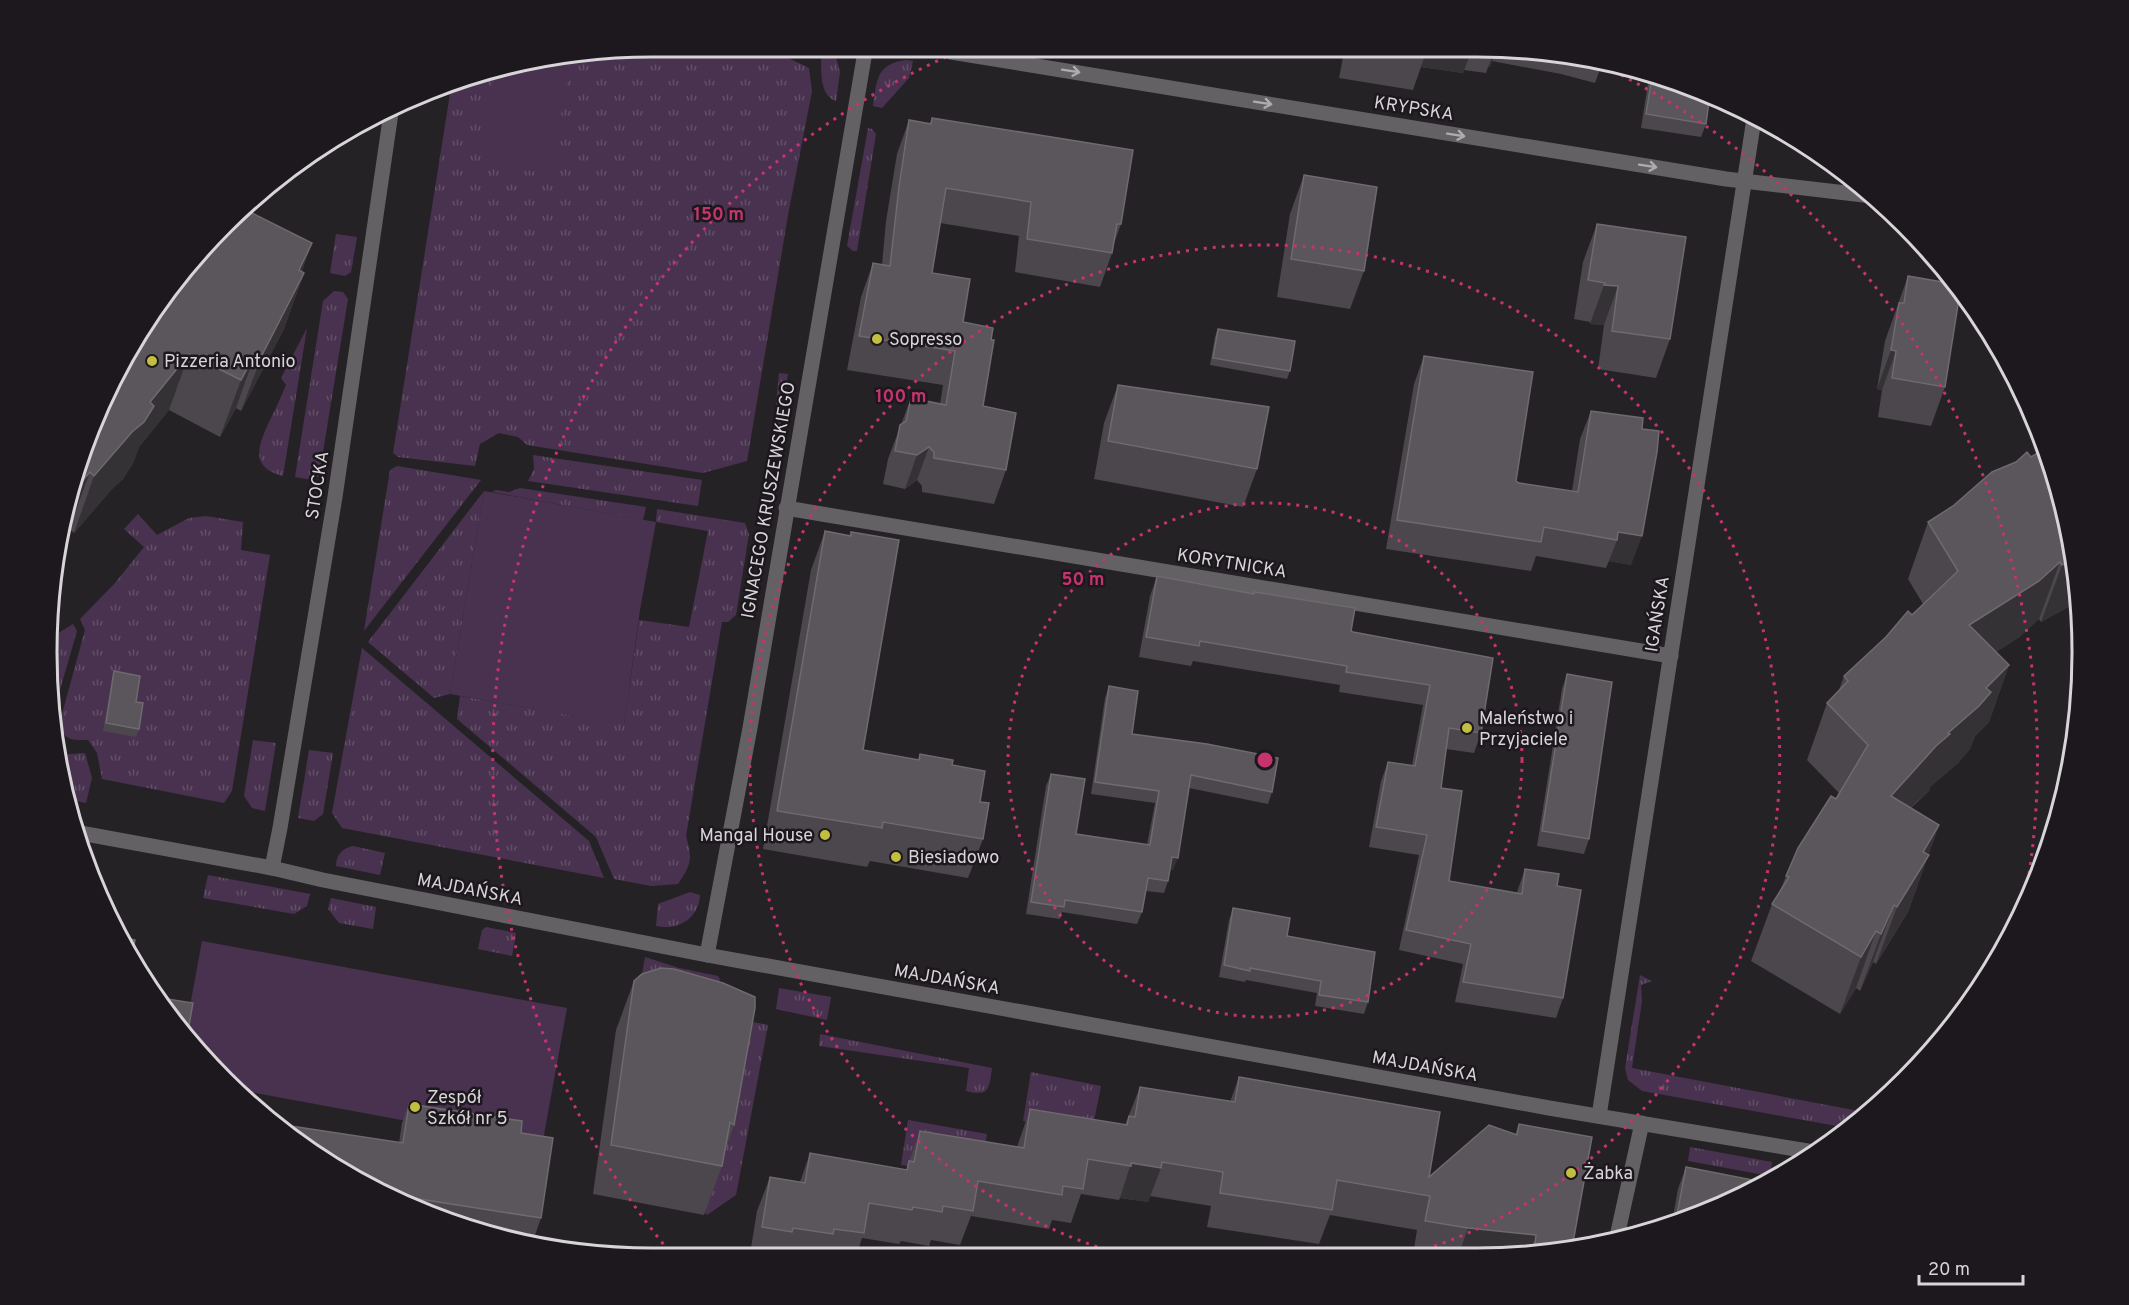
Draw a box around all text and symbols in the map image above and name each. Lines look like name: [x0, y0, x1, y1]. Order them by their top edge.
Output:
one-way arrow: [1060, 66, 1080, 77]
street label: KRYPSKA: [1372, 92, 1455, 127]
one-way arrow: [1253, 98, 1272, 109]
one-way arrow: [1445, 129, 1465, 140]
one-way arrow: [1638, 161, 1657, 172]
text: 150 m: [694, 204, 744, 227]
place label: Sopresso: [889, 329, 962, 352]
marker: Sopresso: [870, 332, 884, 346]
place label: Pizzeria Antonio: [164, 351, 296, 374]
marker: Pizzeria Antonio: [145, 354, 159, 368]
street label: IGNACEGO KRUSZEWSKIEGO: [737, 380, 802, 620]
text: 100 m: [875, 386, 927, 409]
street label: STOCKA: [302, 449, 335, 521]
street label: KORYTNICKA: [1175, 544, 1288, 585]
text: 50 m: [1061, 569, 1105, 592]
street label: IGAŃSKA: [1639, 574, 1676, 654]
place label: Maleństwo i Przyjaciele: [1479, 708, 1573, 752]
marker: Maleństwo i Przyjaciele: [1460, 721, 1474, 735]
centre of rings: [1255, 750, 1275, 770]
place label: Mangal House: [700, 825, 813, 848]
marker: Mangal House: [818, 828, 832, 842]
place label: Biesiadowo: [908, 847, 999, 870]
marker: Biesiadowo: [889, 850, 903, 864]
street label: MAJDAŃSKA: [415, 867, 525, 912]
street label: MAJDAŃSKA: [892, 958, 1002, 1001]
street label: MAJDAŃSKA: [1370, 1045, 1480, 1088]
place label: Zespół Szkół nr 5: [427, 1087, 508, 1131]
marker: Zespół Szkół nr 5: [408, 1100, 422, 1114]
place label: Żabka: [1583, 1161, 1633, 1186]
marker: Żabka: [1564, 1166, 1578, 1180]
scale bar: [1919, 1248, 2022, 1286]
text: 20 m: [1928, 1259, 1970, 1282]

